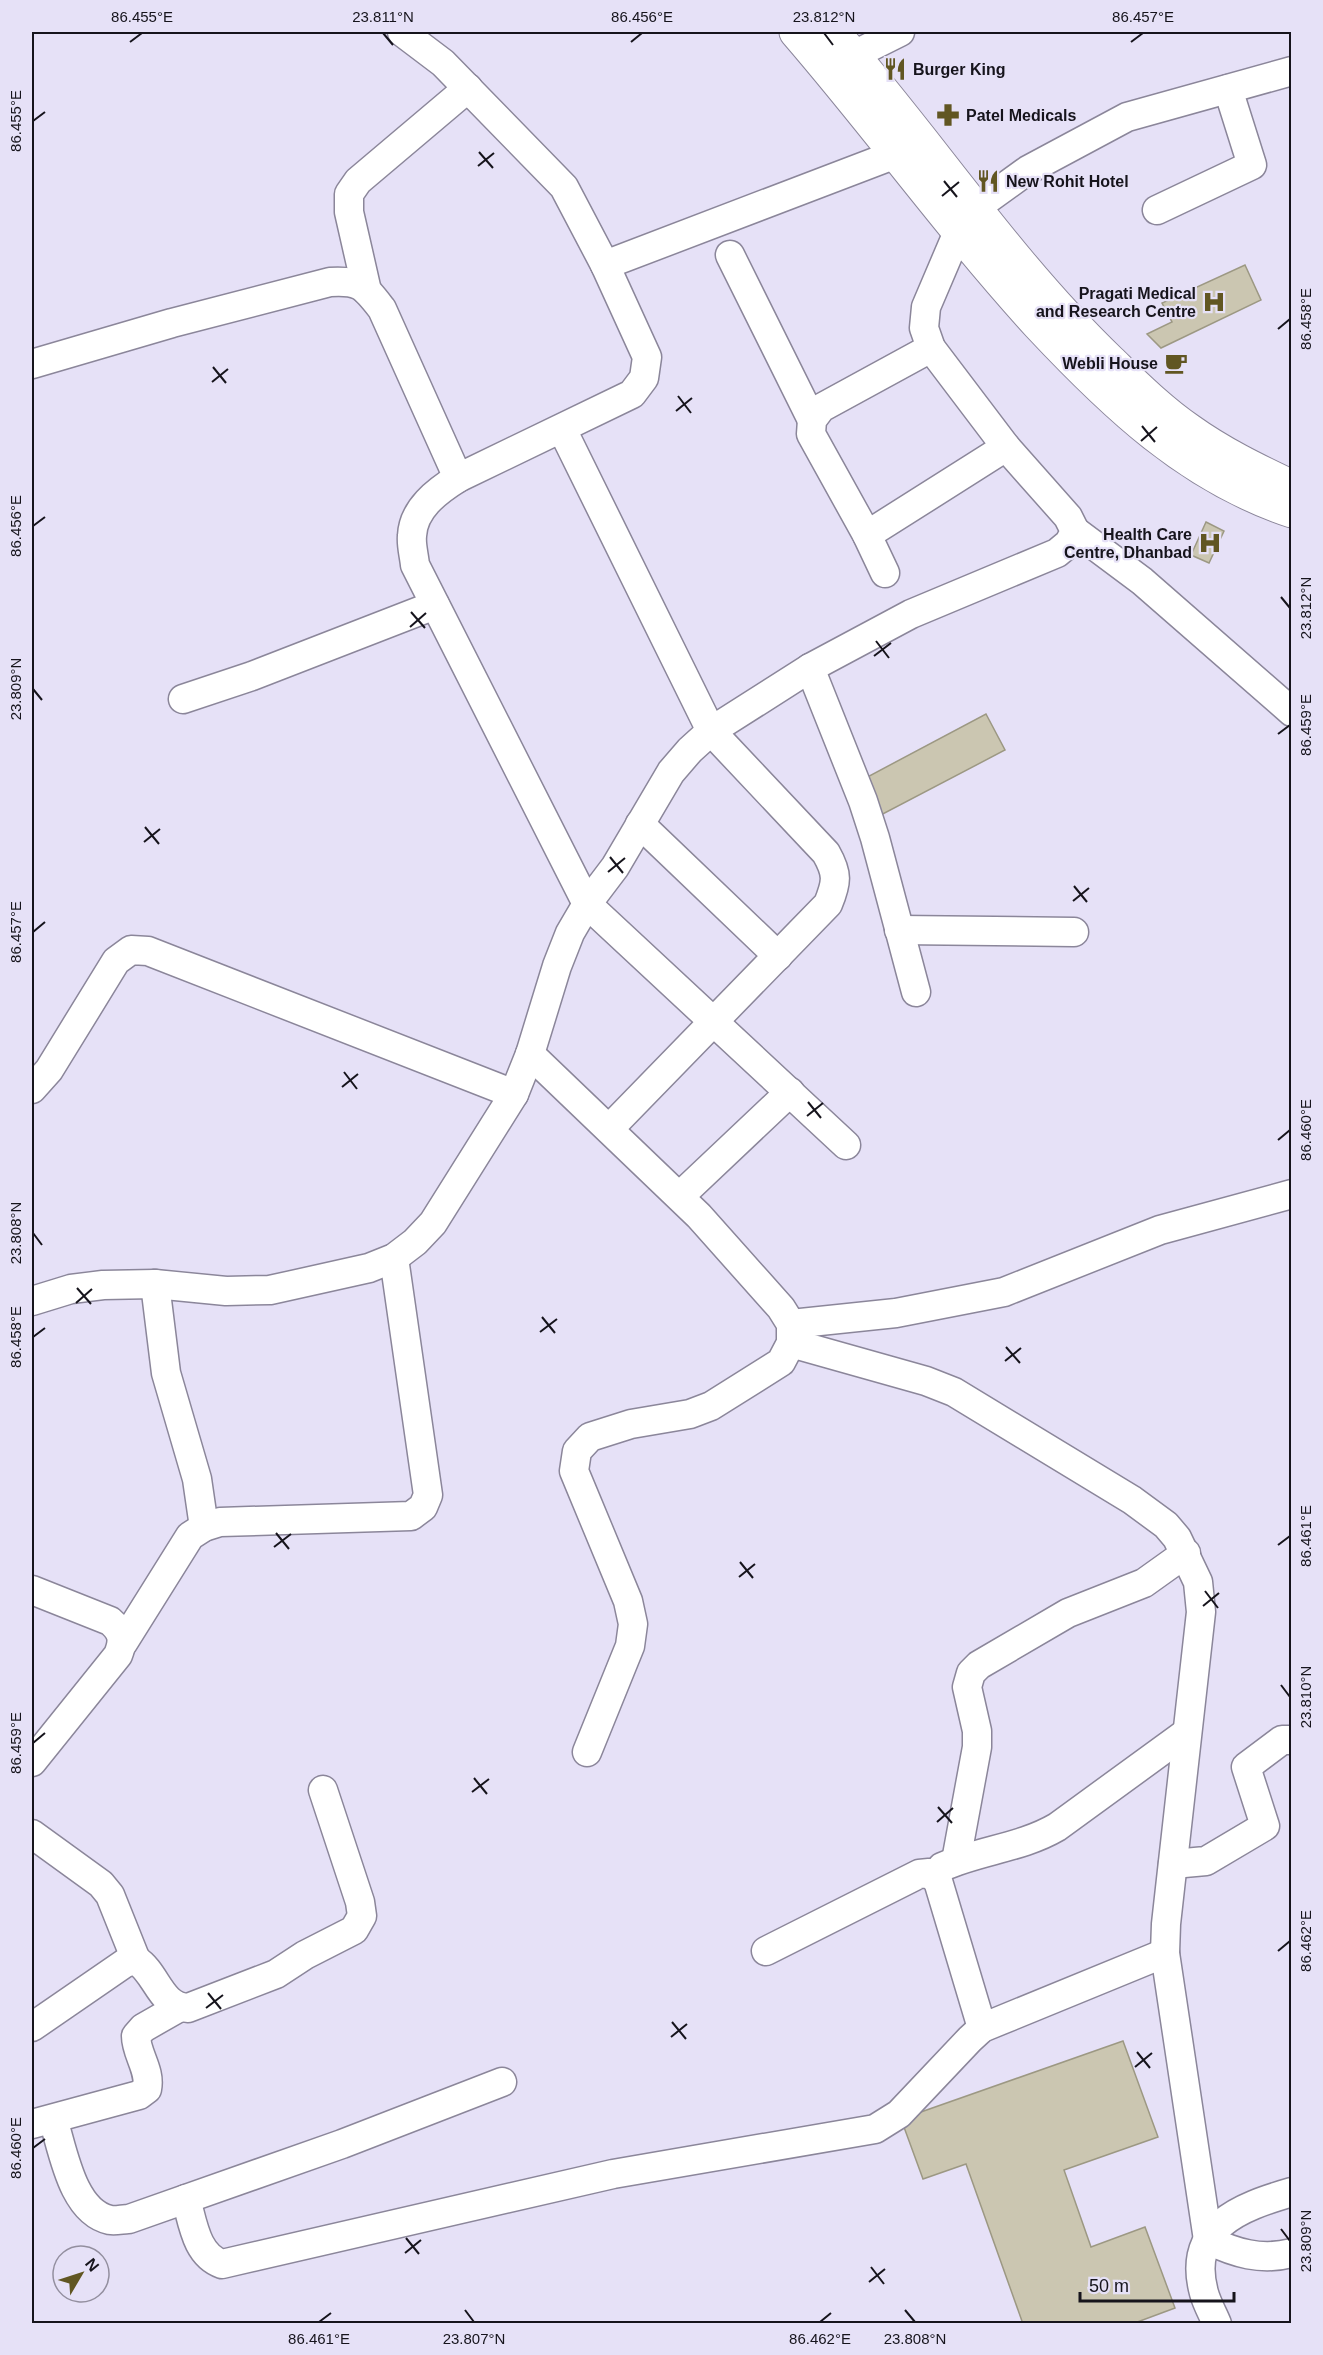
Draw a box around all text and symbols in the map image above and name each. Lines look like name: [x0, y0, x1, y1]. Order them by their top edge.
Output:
text: 86.455°E: [111, 8, 173, 25]
text: 23.811°N: [352, 8, 414, 25]
text: 86.456°E: [611, 8, 673, 25]
text: 23.812°N: [793, 8, 855, 25]
text: 86.457°E: [1112, 8, 1174, 25]
restaurant icon: Burger King: [882, 56, 908, 82]
place label: Burger King: [913, 61, 1005, 78]
text: 86.455°E: [7, 90, 24, 152]
pharmacy icon: Patel Medicals: [935, 102, 961, 128]
place label: Patel Medicals: [966, 107, 1076, 124]
restaurant icon: New Rohit Hotel: [975, 168, 1001, 194]
place label: New Rohit Hotel: [1006, 173, 1129, 190]
place label: Pragati Medical and Research Centre: [1036, 285, 1196, 320]
text: 86.458°E: [1297, 288, 1314, 350]
hospital icon: Pragati Medical and Research Centre: [1201, 289, 1227, 315]
cafe icon: Webli House: [1163, 350, 1189, 376]
place label: Webli House: [1062, 355, 1158, 372]
text: 86.456°E: [7, 495, 24, 557]
place label: Health Care Centre, Dhanbad: [1064, 526, 1192, 561]
hospital icon: Health Care Centre, Dhanbad: [1197, 530, 1223, 556]
text: 23.812°N: [1297, 577, 1314, 639]
text: 23.809°N: [7, 658, 24, 720]
text: 86.459°E: [1297, 694, 1314, 756]
text: 86.457°E: [7, 901, 24, 963]
text: 86.460°E: [1297, 1099, 1314, 1161]
text: 23.808°N: [7, 1202, 24, 1264]
text: 86.458°E: [7, 1306, 24, 1368]
text: 86.461°E: [1297, 1505, 1314, 1567]
text: 23.810°N: [1297, 1666, 1314, 1728]
text: 86.459°E: [7, 1712, 24, 1774]
text: 86.462°E: [1297, 1910, 1314, 1972]
text: 86.460°E: [7, 2117, 24, 2179]
text: 23.809°N: [1297, 2210, 1314, 2272]
north arrow: [51, 2244, 111, 2304]
text: N: [82, 2255, 103, 2275]
scale bar: [1080, 2265, 1234, 2303]
text: 50 m: [1089, 2276, 1129, 2296]
text: 86.461°E: [288, 2330, 350, 2347]
text: 23.807°N: [443, 2330, 505, 2347]
text: 86.462°E: [789, 2330, 851, 2347]
text: 23.808°N: [884, 2330, 946, 2347]

